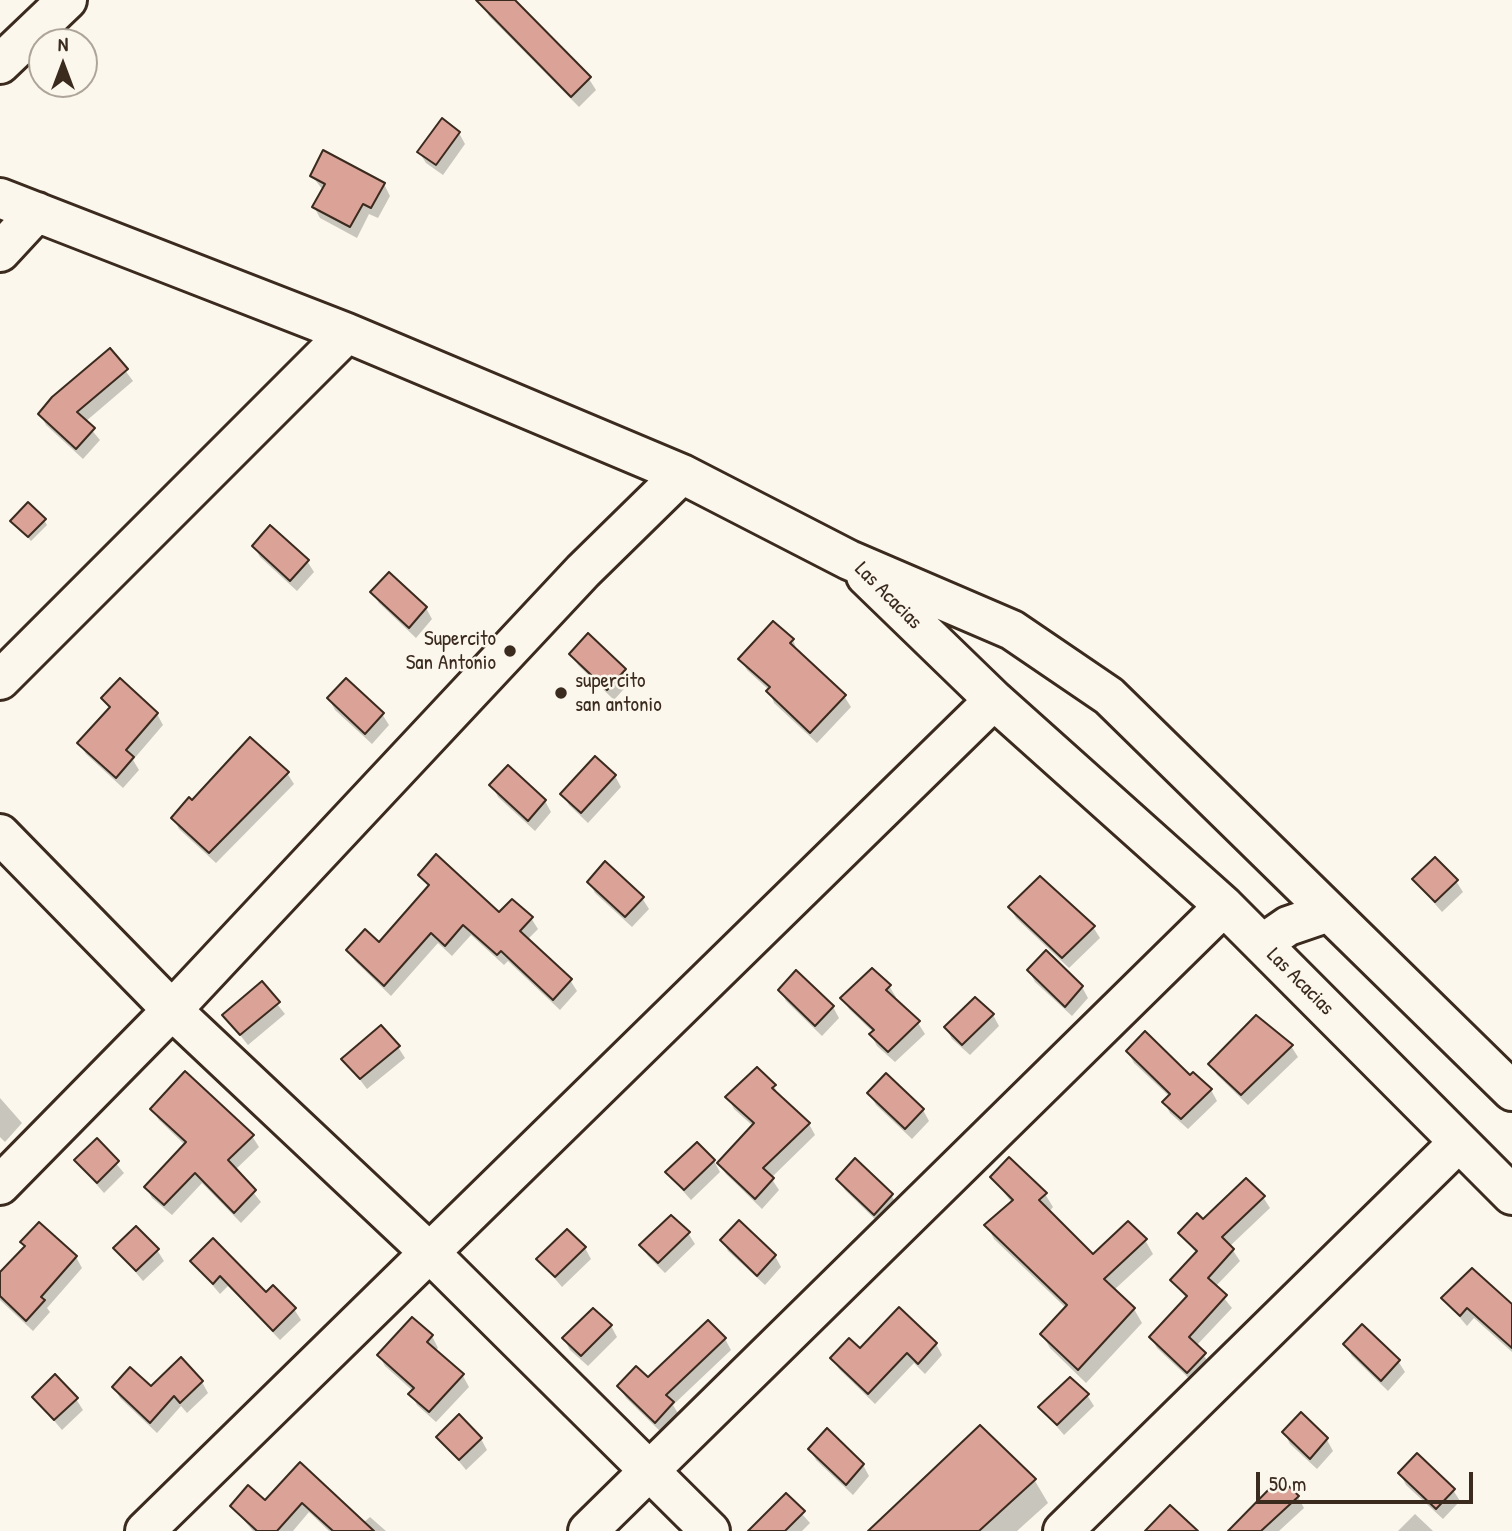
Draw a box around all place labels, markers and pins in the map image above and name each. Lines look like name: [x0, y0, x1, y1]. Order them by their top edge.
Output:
place label: Supercito San Antonio: [406, 626, 496, 676]
marker: Supercito San Antonio: [502, 643, 518, 659]
place label: supercito san antonio: [575, 668, 662, 718]
marker: supercito san antonio: [553, 685, 569, 701]

